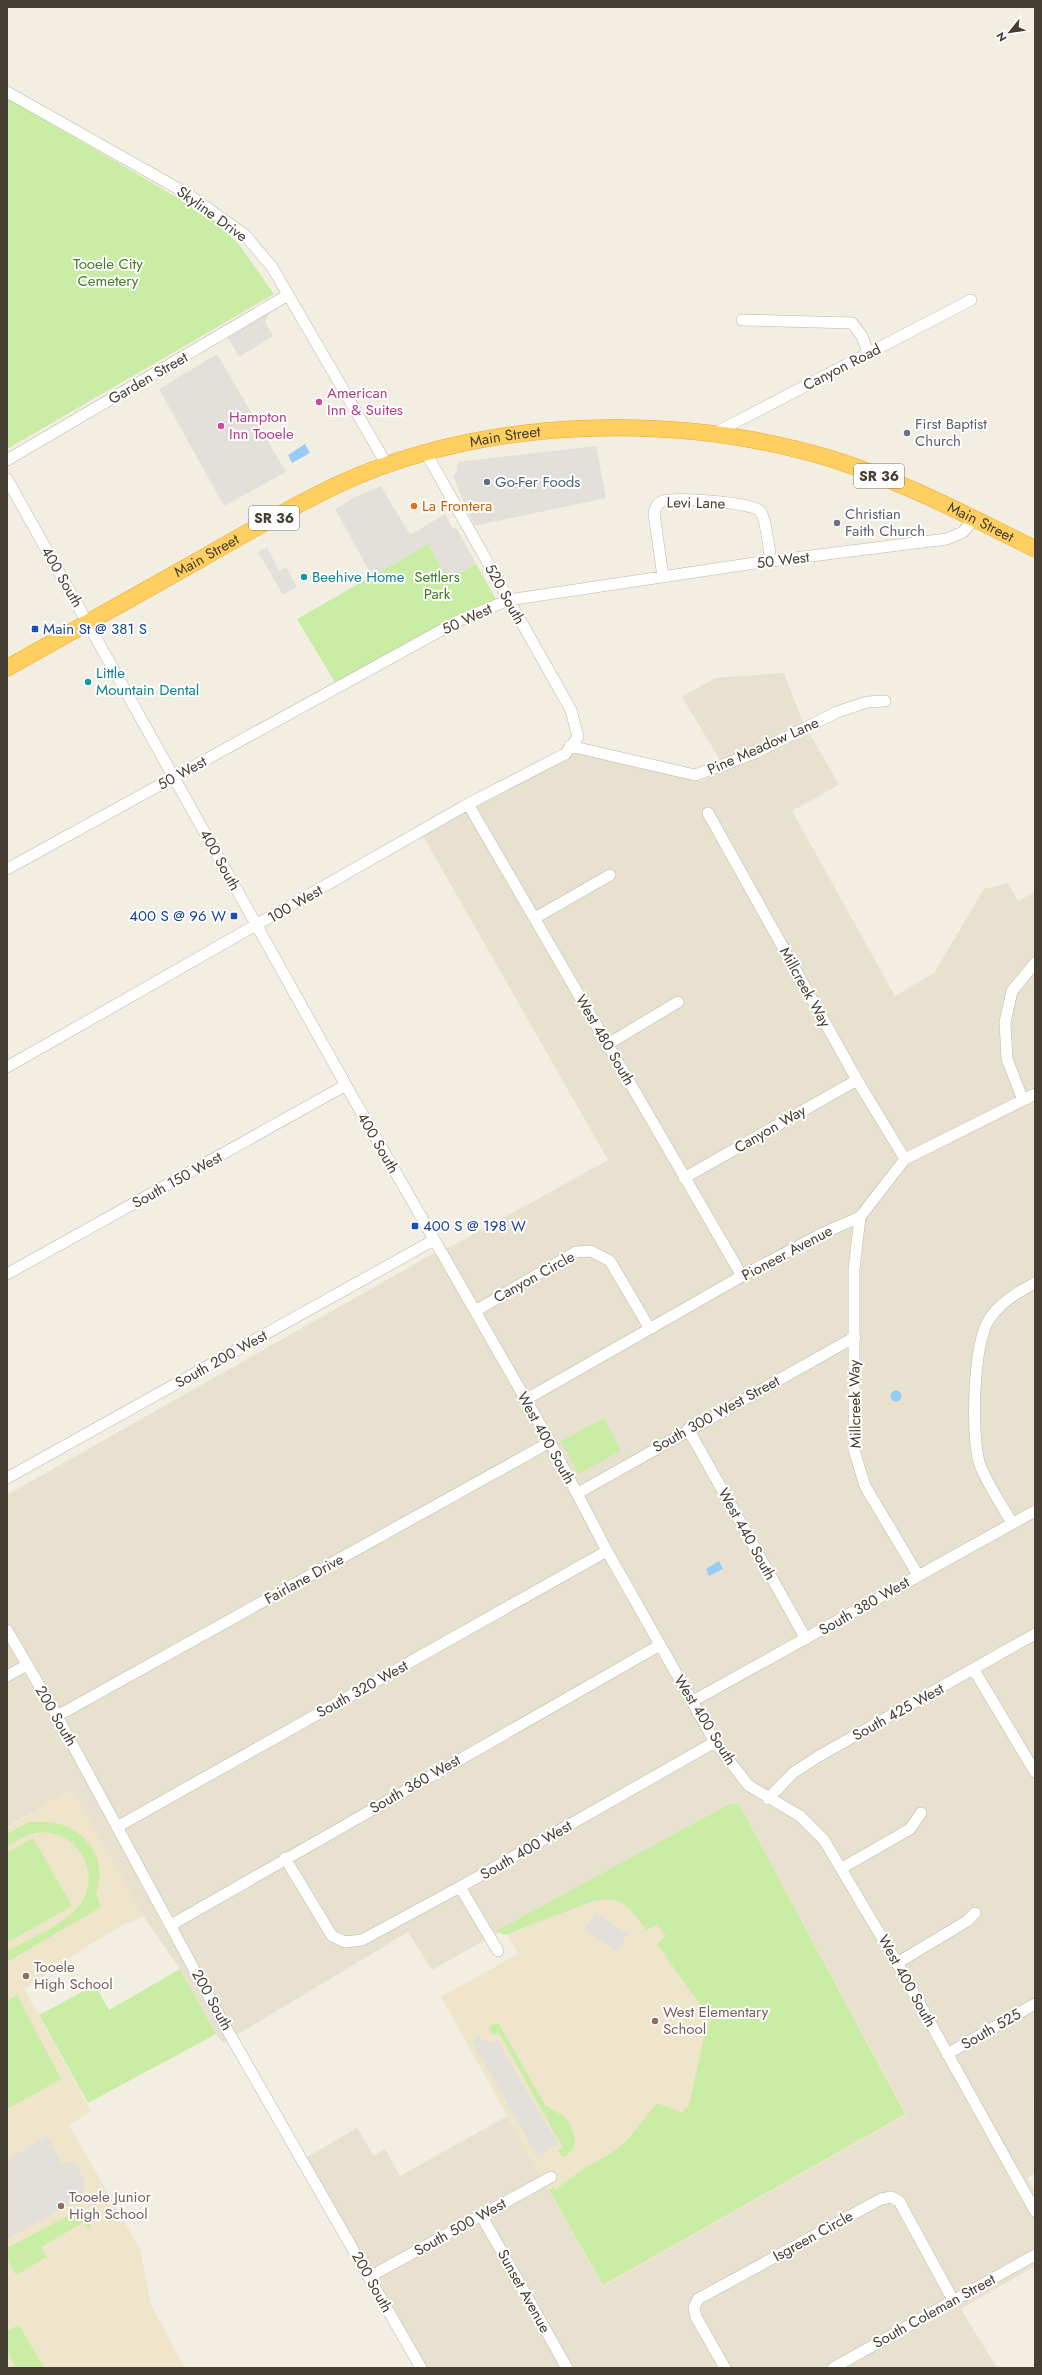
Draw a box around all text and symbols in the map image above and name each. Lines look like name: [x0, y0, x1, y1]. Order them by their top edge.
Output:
north arrow: [990, 12, 1030, 52]
text: N: [992, 29, 1010, 45]
street label: Skyline Drive: [172, 181, 252, 247]
park label: Tooele City Cemetery: [73, 253, 143, 292]
street label: Canyon Road: [799, 338, 885, 396]
street label: Garden Street: [104, 346, 192, 410]
place label: American Inn & Suites: [327, 382, 403, 421]
marker: American Inn & Suites: [314, 397, 324, 407]
place label: Hampton Inn Tooele: [229, 406, 294, 445]
place label: First Baptist Church: [915, 413, 987, 452]
street label: Main Street: [468, 420, 542, 453]
marker: Hampton Inn Tooele: [216, 421, 226, 431]
marker: First Baptist Church: [902, 428, 912, 438]
road number: SR 36: [854, 464, 904, 488]
place label: Go-Fer Foods: [495, 471, 580, 493]
marker: Go-Fer Foods: [482, 477, 492, 487]
street label: Levi Lane: [666, 491, 726, 515]
place label: La Frontera: [422, 495, 492, 517]
street label: Main Street: [944, 496, 1018, 548]
marker: La Frontera: [409, 501, 419, 511]
place label: Christian Faith Church: [845, 503, 925, 542]
road number: SR 36: [249, 506, 299, 530]
marker: Christian Faith Church: [832, 518, 842, 528]
street label: Main Street: [170, 528, 243, 583]
street label: 400 South: [36, 542, 88, 612]
street label: 50 West: [755, 546, 811, 574]
street label: 520 South: [479, 560, 531, 628]
place label: Beehive Home: [312, 566, 405, 588]
park label: Settlers Park: [414, 566, 460, 605]
marker: Beehive Home: [299, 572, 309, 582]
street label: 50 West: [438, 598, 496, 640]
place label: Main St @ 381 S: [43, 618, 147, 640]
marker: Main St @ 381 S: [30, 624, 40, 634]
place label: Little Mountain Dental: [96, 662, 199, 701]
marker: Little Mountain Dental: [83, 677, 93, 687]
street label: Pine Meadow Lane: [704, 711, 823, 780]
street label: 50 West: [153, 750, 211, 795]
street label: 400 South: [194, 825, 246, 895]
street label: 100 West: [263, 879, 327, 929]
place label: 400 S @ 96 W: [129, 905, 226, 927]
marker: 400 S @ 96 W: [229, 911, 239, 921]
street label: Millcreek Way: [774, 943, 836, 1031]
street label: West 480 South: [570, 990, 640, 1090]
street label: Canyon Way: [730, 1099, 810, 1158]
street label: 400 South: [352, 1108, 404, 1178]
street label: South 150 West: [128, 1146, 226, 1214]
place label: 400 S @ 198 W: [423, 1215, 526, 1237]
street label: Pioneer Avenue: [738, 1220, 837, 1286]
marker: 400 S @ 198 W: [410, 1221, 420, 1231]
street label: Canyon Circle: [489, 1246, 579, 1308]
street label: South 200 West: [171, 1324, 271, 1393]
street label: Millcreek Way: [843, 1359, 867, 1449]
street label: South 300 West Street: [648, 1370, 784, 1458]
street label: West 400 South: [512, 1388, 580, 1488]
street label: West 440 South: [713, 1484, 781, 1584]
street label: Fairlane Drive: [260, 1548, 348, 1610]
street label: South 380 West: [815, 1571, 914, 1641]
street label: South 320 West: [312, 1655, 412, 1723]
street label: West 400 South: [669, 1671, 741, 1769]
street label: South 425 West: [848, 1678, 948, 1746]
street label: 200 South: [30, 1682, 82, 1750]
street label: South 360 West: [365, 1749, 465, 1819]
street label: South 400 West: [476, 1815, 576, 1885]
street label: West 400 South: [873, 1931, 941, 2031]
place label: Tooele High School: [34, 1956, 113, 1995]
street label: 200 South: [186, 1965, 238, 2035]
marker: Tooele High School: [21, 1971, 31, 1981]
place label: West Elementary School: [663, 2001, 769, 2040]
street label: South 525: [957, 2003, 1025, 2055]
marker: West Elementary School: [650, 2016, 660, 2026]
place label: Tooele Junior High School: [69, 2186, 152, 2225]
street label: South 500 West: [410, 2192, 510, 2261]
marker: Tooele Junior High School: [56, 2201, 66, 2211]
street label: Isgreen Circle: [769, 2205, 857, 2267]
street label: Sunset Avenue: [492, 2245, 556, 2337]
street label: 200 South: [346, 2247, 398, 2317]
street label: South Coleman Street: [869, 2268, 1000, 2354]

